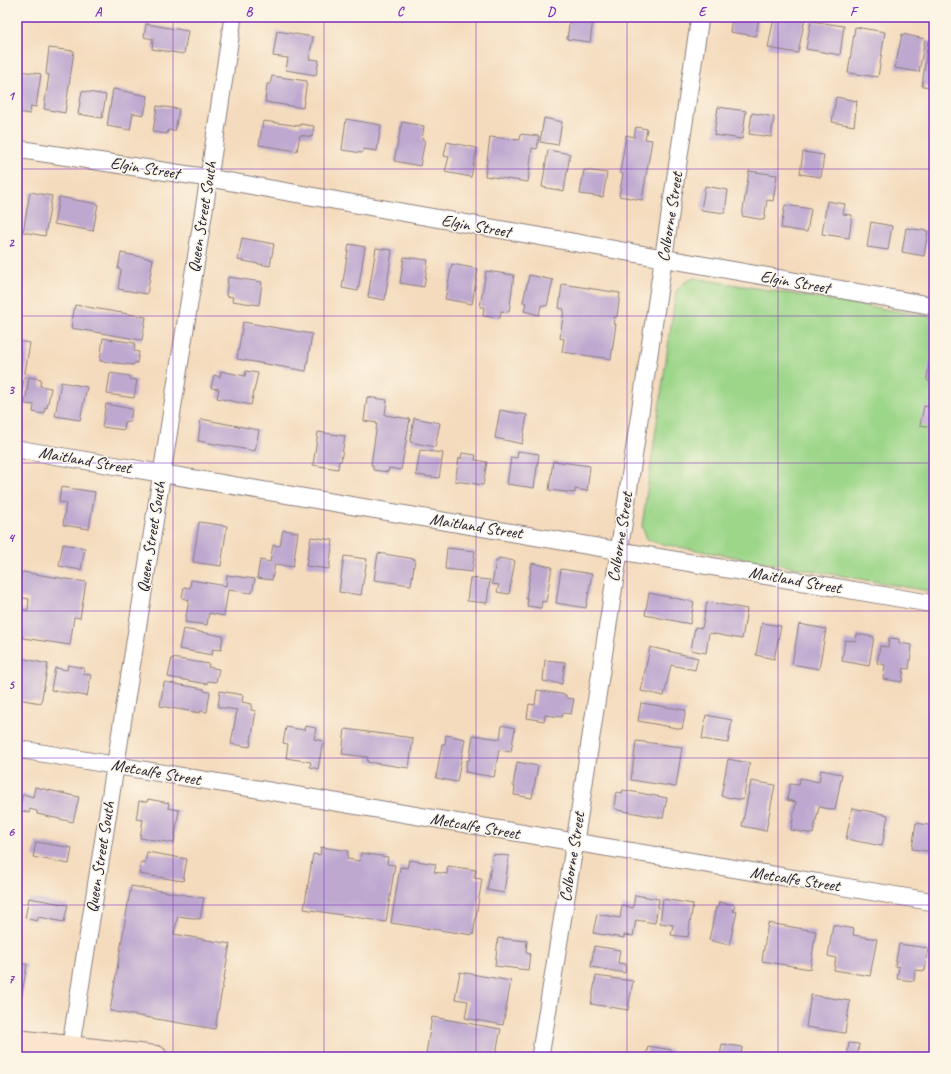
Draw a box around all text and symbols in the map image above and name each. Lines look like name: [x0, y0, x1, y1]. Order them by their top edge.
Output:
text: A: [95, 4, 103, 20]
text: B: [246, 4, 254, 20]
text: C: [397, 4, 405, 20]
text: D: [547, 4, 556, 20]
text: E: [699, 4, 708, 20]
text: F: [850, 4, 859, 20]
text: 1: [8, 88, 16, 104]
street label: Elgin Street: [109, 152, 183, 184]
street label: Queen Street South: [183, 160, 221, 274]
street label: Colborne Street: [653, 168, 688, 263]
street label: Elgin Street: [440, 210, 515, 243]
text: 2: [8, 235, 15, 251]
street label: Elgin Street: [759, 266, 834, 299]
text: 3: [8, 382, 15, 398]
street label: Maitland Street: [37, 442, 135, 479]
street label: Queen Street South: [132, 480, 170, 594]
street label: Colborne Street: [603, 488, 638, 583]
street label: Maitland Street: [428, 508, 526, 544]
text: 4: [8, 530, 16, 546]
street label: Maitland Street: [747, 562, 845, 599]
text: 5: [8, 677, 15, 693]
street label: Metcalfe Street: [110, 754, 205, 791]
street label: Queen Street South: [81, 800, 119, 914]
street label: Metcalfe Street: [429, 808, 524, 845]
street label: Colborne Street: [555, 808, 590, 903]
text: 6: [8, 824, 15, 840]
street label: Metcalfe Street: [749, 862, 844, 897]
text: 7: [8, 971, 15, 987]

